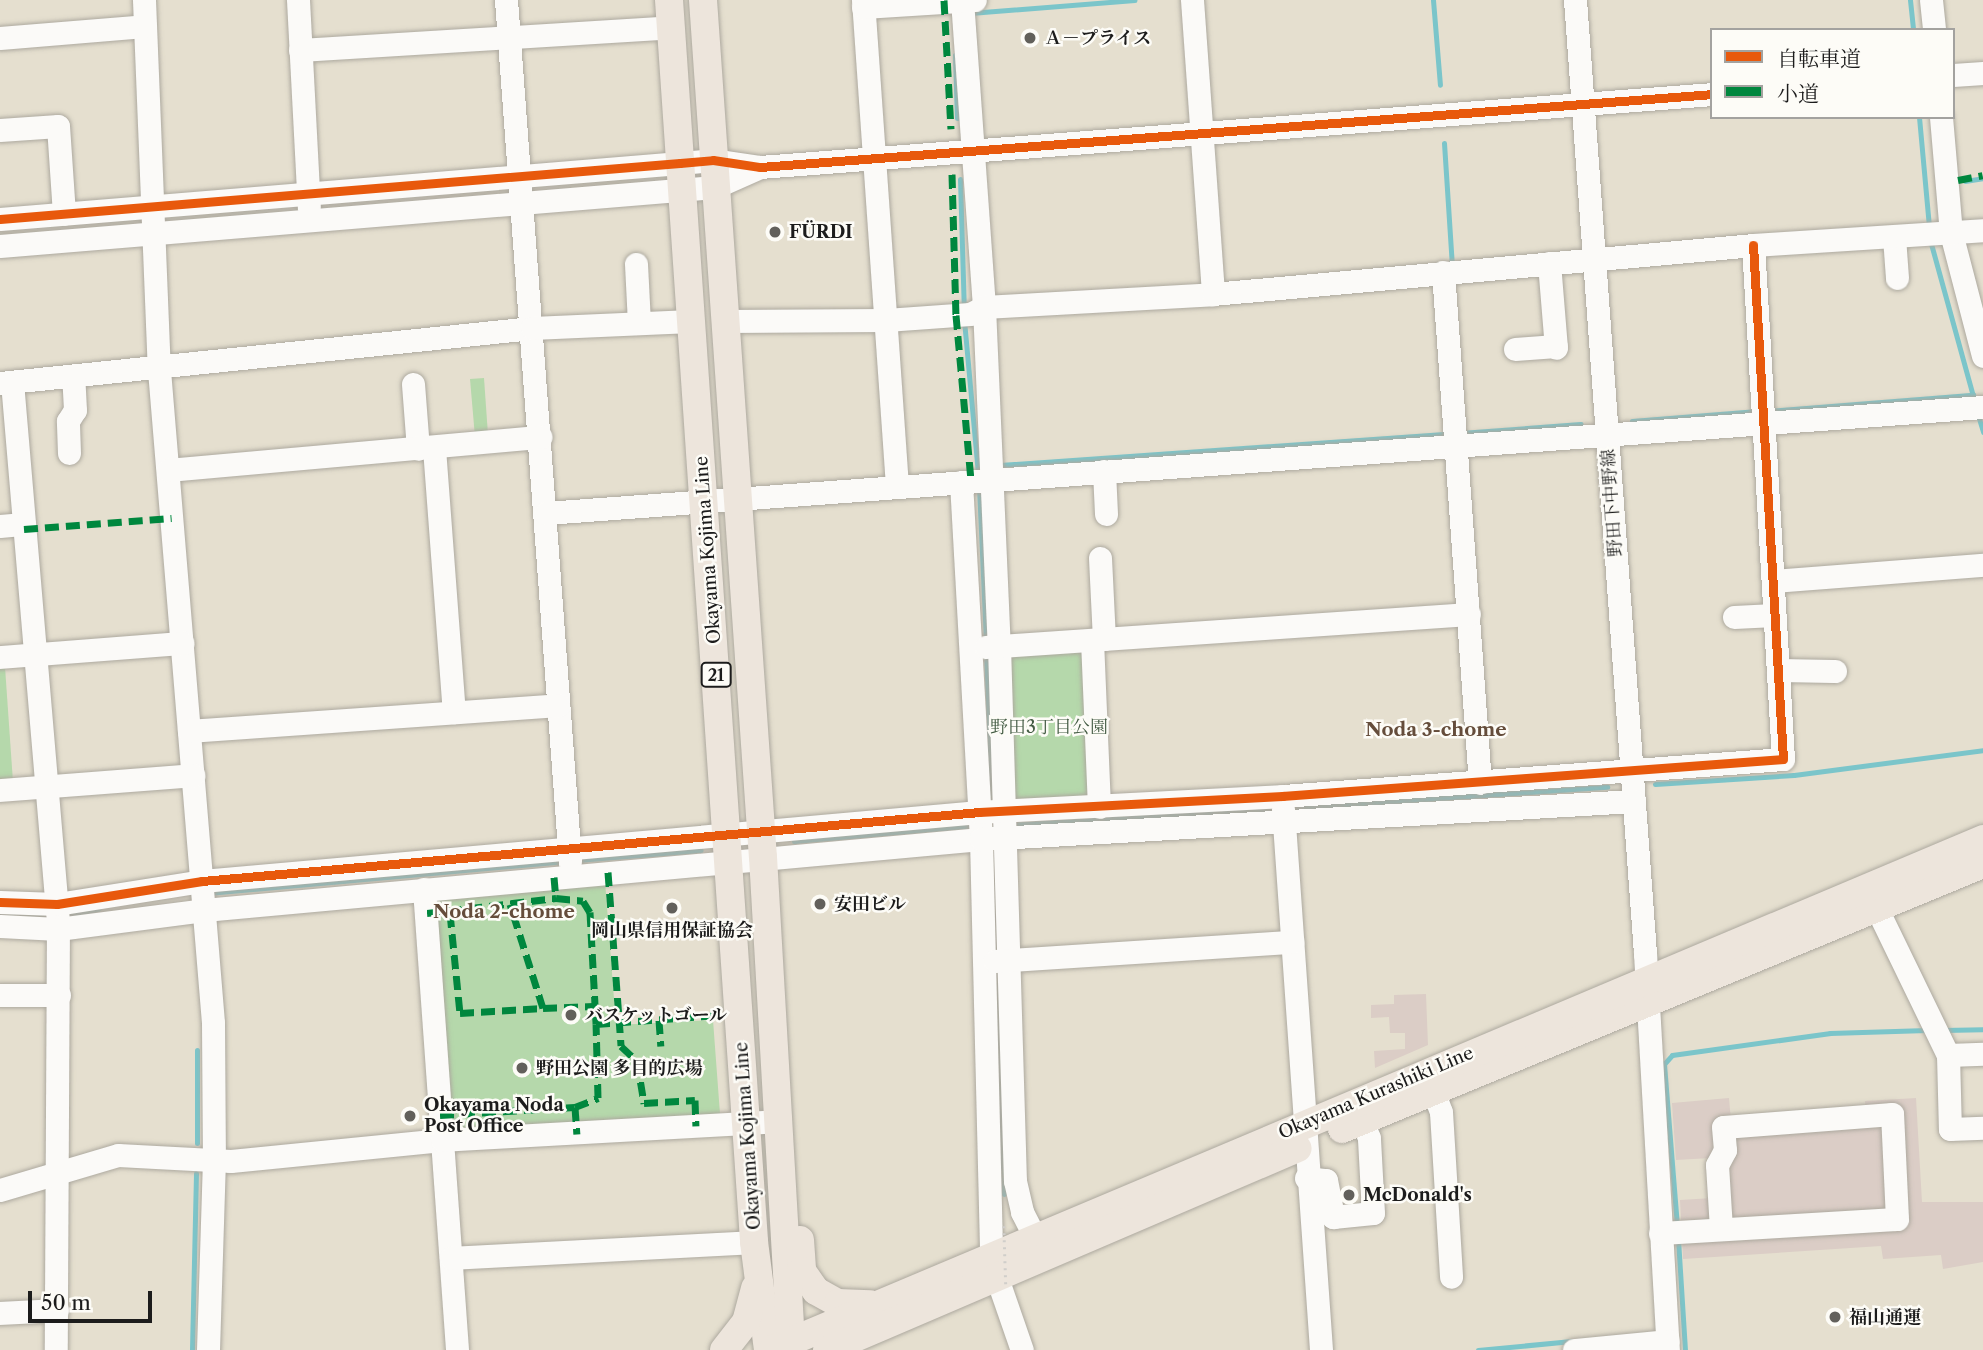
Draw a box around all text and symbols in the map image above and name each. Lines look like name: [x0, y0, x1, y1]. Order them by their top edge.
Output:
place label: Ａ－プライス: [1044, 27, 1152, 49]
legend: [1710, 28, 1955, 119]
marker: Ａ－プライス: [1022, 30, 1038, 46]
text: 自転車道: [1777, 46, 1861, 71]
text: 小道: [1777, 81, 1819, 106]
place label: FÜRDI: [789, 221, 853, 243]
marker: FÜRDI: [767, 224, 783, 240]
street label: 野田下中野線: [1597, 448, 1627, 558]
street label: Okayama Kojima Line: [691, 455, 725, 645]
road number: 21: [700, 662, 732, 688]
park label: 野田3丁目公園: [990, 716, 1108, 738]
district label: Noda 3-chome: [1365, 719, 1507, 741]
place label: 安田ビル: [834, 893, 906, 915]
marker: 安田ビル: [812, 896, 828, 912]
marker: 岡山県信用保証協会: [664, 900, 680, 916]
district label: Noda 2-chome: [433, 901, 575, 923]
place label: 岡山県信用保証協会: [591, 919, 753, 941]
place label: バスケットゴール: [585, 1004, 729, 1026]
marker: バスケットゴール: [563, 1007, 579, 1023]
street label: Okayama Kojima Line: [731, 1041, 765, 1231]
street label: Okayama Kurashiki Line: [1275, 1042, 1477, 1144]
place label: 野田公園 多目的広場: [536, 1057, 703, 1079]
marker: 野田公園 多目的広場: [514, 1060, 530, 1076]
place label: Okayama Noda Post Office: [424, 1095, 564, 1138]
marker: Okayama Noda Post Office: [402, 1108, 418, 1124]
place label: McDonald's: [1363, 1184, 1472, 1206]
marker: McDonald's: [1341, 1187, 1357, 1203]
scale bar: [32, 1276, 156, 1320]
text: 50 m: [41, 1290, 91, 1315]
place label: 福山通運: [1849, 1306, 1921, 1328]
marker: 福山通運: [1827, 1309, 1843, 1325]

